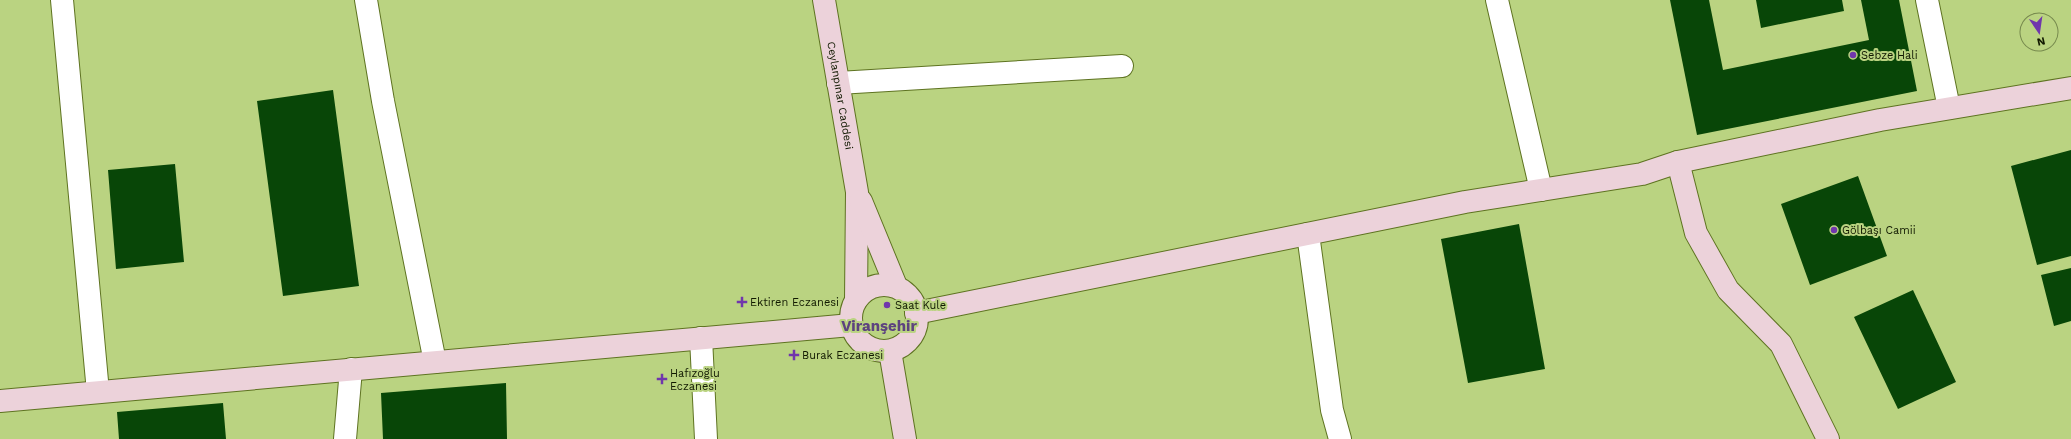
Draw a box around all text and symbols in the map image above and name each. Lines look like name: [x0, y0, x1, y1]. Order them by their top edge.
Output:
north arrow: [2019, 12, 2059, 52]
text: N: [2036, 34, 2047, 49]
street label: Ceylanpınar Caddesi: [825, 41, 856, 151]
place label: Sebze Hali: [1861, 49, 1918, 62]
marker: Sebze Hali: [1848, 50, 1858, 60]
place label: Gölbaşı Camii: [1842, 224, 1916, 237]
marker: Gölbaşı Camii: [1829, 225, 1839, 235]
place label: Ektiren Eczanesi: [750, 296, 839, 309]
marker: Ektiren Eczanesi: [737, 297, 747, 307]
place label: Saat Kule: [895, 299, 946, 312]
marker: Saat Kule: [882, 300, 892, 310]
district label: Viranşehir: [841, 317, 917, 335]
place label: Burak Eczanesi: [802, 349, 883, 362]
marker: Burak Eczanesi: [789, 350, 799, 360]
place label: Hafızoğlu Eczanesi: [670, 367, 720, 393]
marker: Hafızoğlu Eczanesi: [657, 374, 667, 384]

